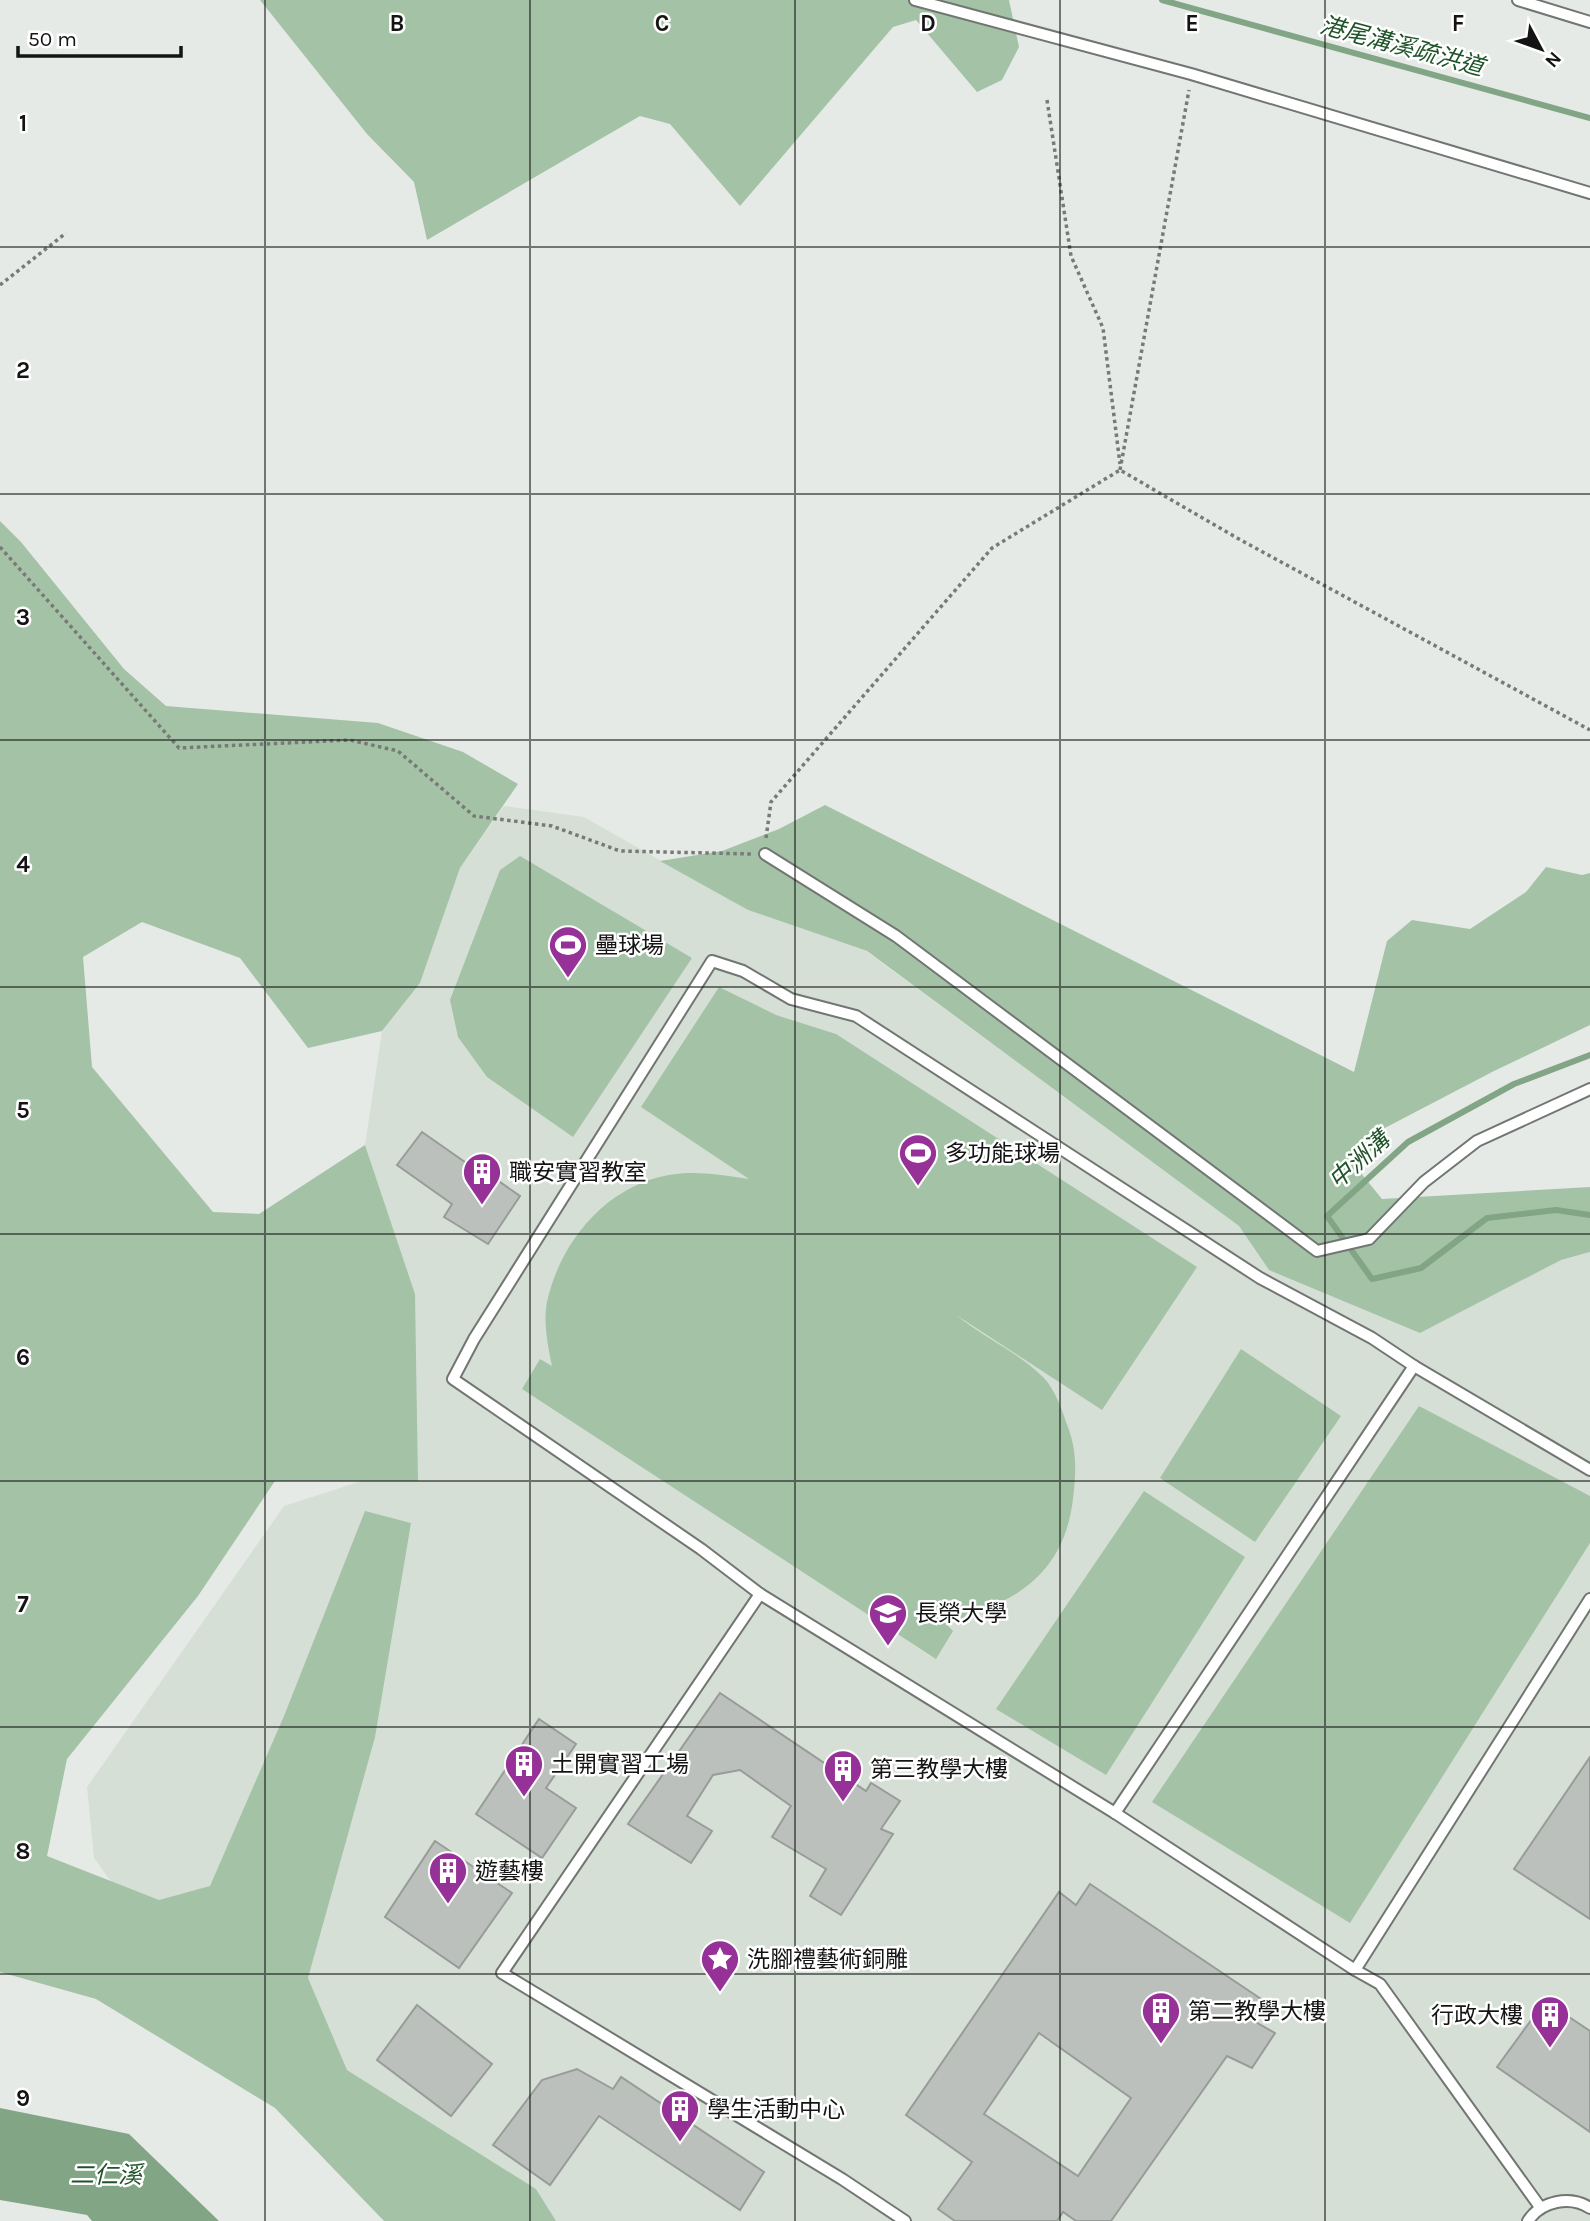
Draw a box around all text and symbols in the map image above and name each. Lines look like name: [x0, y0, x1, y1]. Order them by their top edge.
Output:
text: B: [390, 10, 404, 37]
text: C: [655, 10, 669, 37]
text: D: [920, 10, 936, 37]
text: E: [1185, 10, 1199, 37]
text: F: [1452, 10, 1464, 37]
water label: 港尾溝溪疏洪道: [1317, 11, 1490, 82]
scale bar: [18, 14, 180, 58]
north arrow: [1506, 14, 1576, 84]
text: 50 m: [28, 27, 77, 51]
text: N: [1540, 47, 1566, 72]
text: 1: [19, 110, 27, 137]
text: 2: [16, 357, 30, 384]
text: 3: [16, 604, 30, 631]
text: 4: [16, 851, 30, 878]
sports icon: 壘球場: [547, 924, 589, 979]
place label: 壘球場: [595, 932, 664, 959]
text: 5: [16, 1097, 30, 1124]
water label: 中洲溝: [1323, 1123, 1397, 1194]
sports icon: 多功能球場: [897, 1132, 939, 1187]
place label: 多功能球場: [945, 1140, 1060, 1167]
building icon: 職安實習教室: [461, 1151, 503, 1206]
place label: 職安實習教室: [509, 1159, 647, 1186]
text: 6: [16, 1344, 30, 1371]
text: 7: [17, 1591, 29, 1618]
school or university icon: 長榮大學: [867, 1592, 909, 1647]
place label: 長榮大學: [915, 1600, 1007, 1627]
building icon: 土開實習工場: [503, 1743, 545, 1798]
building icon: 第三教學大樓: [822, 1748, 864, 1803]
place label: 土開實習工場: [551, 1751, 689, 1778]
place label: 第三教學大樓: [870, 1756, 1008, 1783]
text: 8: [16, 1838, 30, 1865]
building icon: 遊藝樓: [427, 1850, 469, 1905]
place label: 遊藝樓: [475, 1858, 544, 1885]
place icon: 洗腳禮藝術銅雕: [699, 1938, 741, 1993]
place label: 洗腳禮藝術銅雕: [747, 1946, 908, 1973]
building icon: 第二教學大樓: [1140, 1990, 1182, 2045]
building icon: 行政大樓: [1529, 1994, 1571, 2049]
place label: 第二教學大樓: [1188, 1998, 1326, 2025]
place label: 行政大樓: [1431, 2002, 1523, 2029]
text: 9: [16, 2085, 30, 2112]
building icon: 學生活動中心: [659, 2088, 701, 2143]
place label: 學生活動中心: [707, 2096, 845, 2123]
water label: 二仁溪: [70, 2161, 145, 2189]

